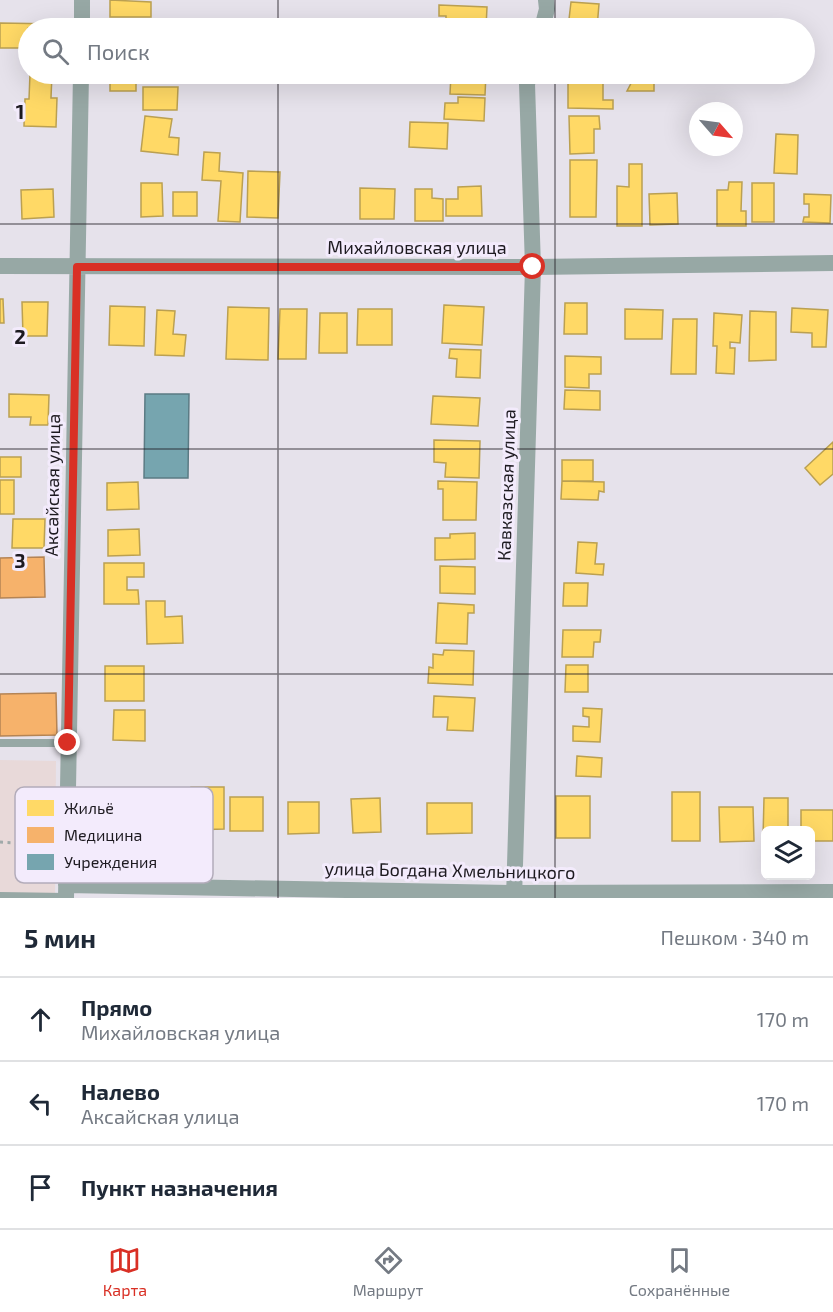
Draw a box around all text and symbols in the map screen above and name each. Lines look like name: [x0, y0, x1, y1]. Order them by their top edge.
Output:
search box: [18, 18, 815, 84]
icon: search: [39, 35, 72, 68]
text: Поиск: [87, 38, 150, 64]
text: 1: [16, 99, 24, 123]
north arrow: [689, 102, 743, 156]
street label: Михайловская улица: [327, 236, 507, 258]
route start: [519, 253, 545, 279]
text: 2: [14, 324, 26, 348]
street label: Кавказская улица: [492, 409, 520, 561]
street label: Аксайская улица: [40, 413, 64, 556]
text: 3: [14, 548, 26, 572]
route end: [54, 729, 80, 755]
legend: [15, 787, 213, 883]
text: Жильё: [64, 798, 114, 817]
text: Медицина: [64, 825, 142, 844]
map controls: [761, 826, 815, 880]
button: layers: [761, 826, 815, 880]
text: Учреждения: [64, 852, 157, 871]
street label: улица Богдана Хмельницкого: [324, 857, 576, 883]
text: 5 мин: [24, 922, 96, 953]
text: Пешком · 340 m: [661, 925, 809, 949]
text: Прямо: [81, 994, 152, 1020]
icon: ahead: [24, 1003, 57, 1036]
text: 170 m: [757, 1007, 809, 1031]
text: Михайловская улица: [81, 1020, 280, 1044]
text: Налево: [81, 1078, 160, 1104]
icon: left: [24, 1087, 57, 1120]
text: 170 m: [757, 1091, 809, 1115]
text: Аксайская улица: [81, 1104, 239, 1128]
icon: arrive: [24, 1171, 57, 1204]
text: Пункт назначения: [81, 1174, 278, 1200]
tab: Карта: [103, 1244, 147, 1299]
tab: Маршрут: [353, 1244, 423, 1299]
tab: Сохранённые: [629, 1244, 730, 1299]

